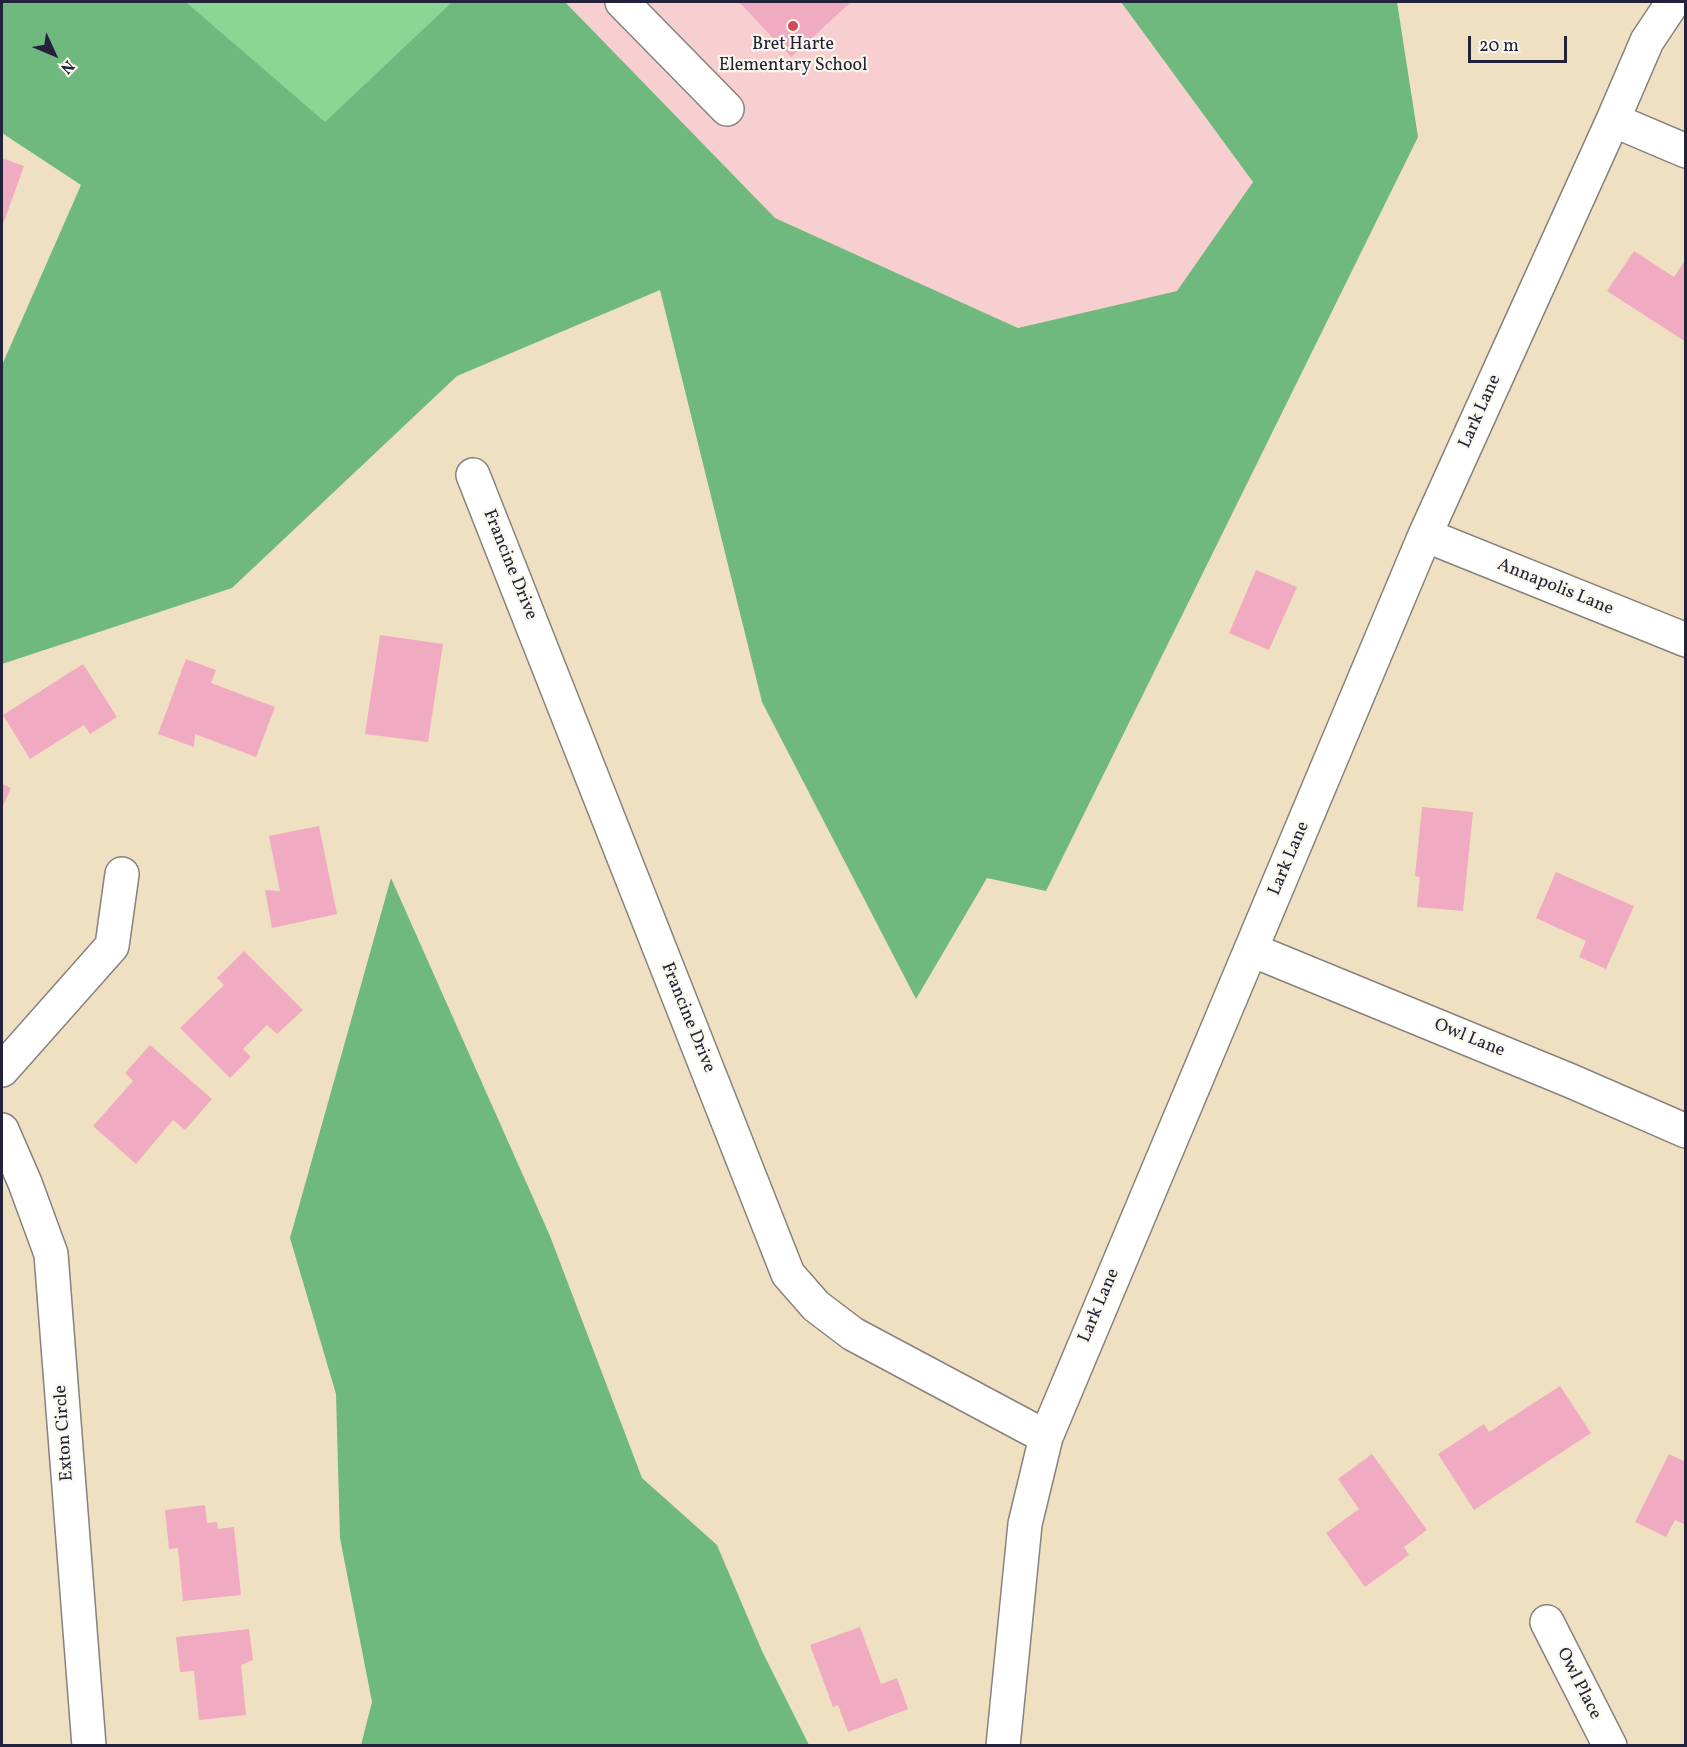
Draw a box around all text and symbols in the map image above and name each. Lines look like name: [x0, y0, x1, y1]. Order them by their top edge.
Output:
marker: Bret Harte Elementary School: [786, 19, 800, 33]
north arrow: [24, 24, 84, 84]
scale bar: [1471, 24, 1570, 62]
text: 20 m: [1479, 34, 1519, 59]
place label: Bret Harte Elementary School: [719, 35, 867, 78]
text: N: [55, 55, 79, 78]
street label: Lark Lane: [1455, 372, 1507, 452]
street label: Francine Drive: [477, 507, 541, 623]
street label: Annapolis Lane: [1494, 555, 1616, 621]
street label: Lark Lane: [1265, 819, 1315, 899]
street label: Francine Drive: [655, 960, 719, 1076]
street label: Owl Lane: [1430, 1015, 1508, 1063]
street label: Lark Lane: [1075, 1266, 1125, 1346]
street label: Exton Circle: [51, 1384, 79, 1482]
street label: Owl Place: [1551, 1645, 1605, 1723]

